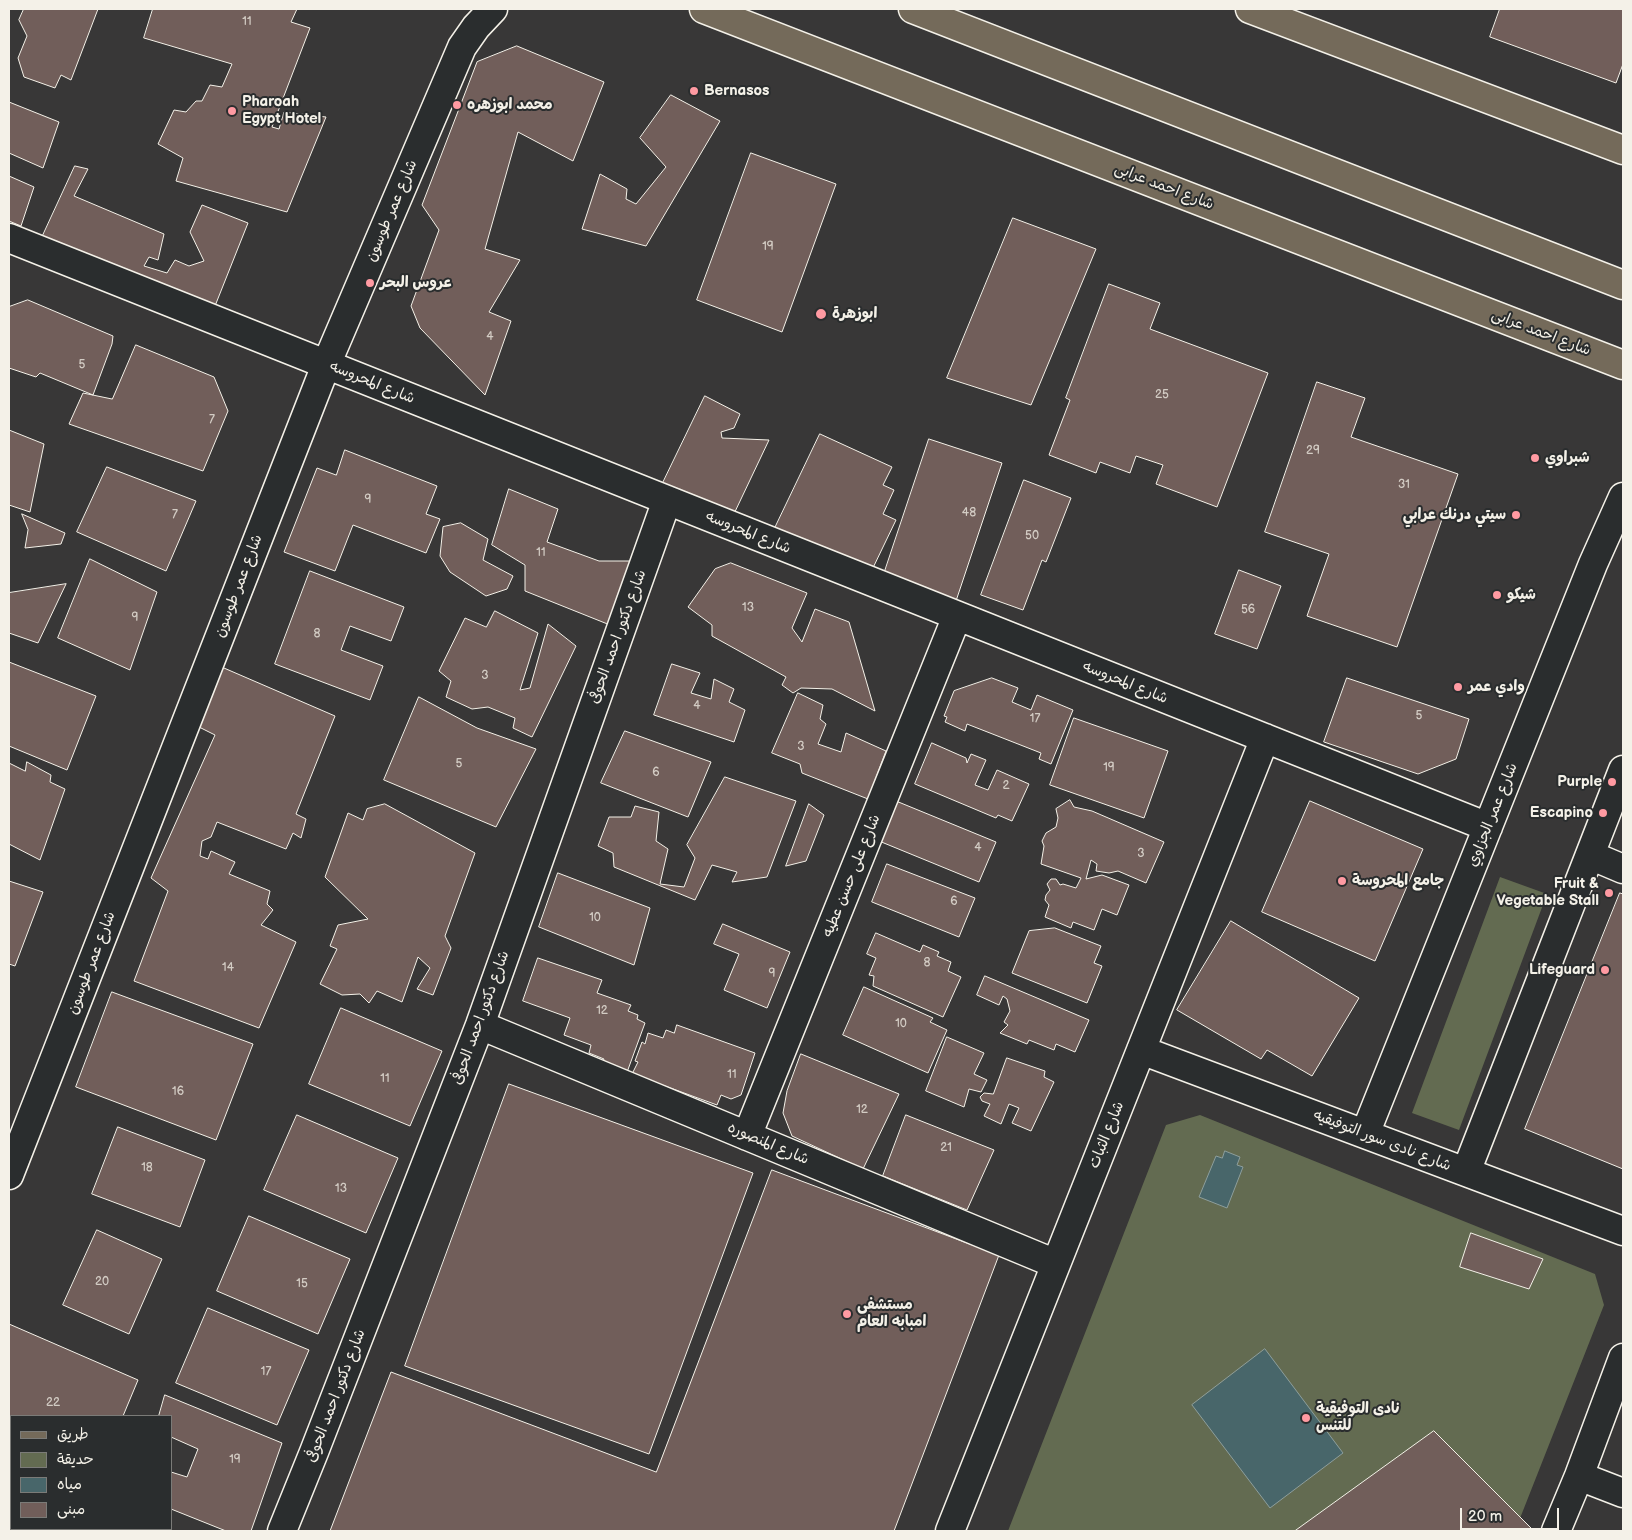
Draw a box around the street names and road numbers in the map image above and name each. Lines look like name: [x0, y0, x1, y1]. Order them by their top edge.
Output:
street label: شارع عمر طوسون: [362, 157, 422, 265]
street label: شارع احمد عرابى: [1112, 160, 1216, 214]
street label: شارع احمد عرابى: [1489, 306, 1593, 360]
street label: شارع المحروسه: [327, 358, 417, 408]
street label: شارع المحروسه: [703, 508, 793, 558]
street label: شارع عمر طوسون: [211, 532, 267, 640]
street label: شارع دكتور احمد الحوفى: [585, 568, 651, 706]
street label: شارع المحروسه: [1080, 658, 1170, 708]
street label: شارع عمر الجزاوي: [1464, 760, 1522, 870]
street label: شارع على حسن عطيه: [819, 812, 885, 940]
street label: شارع عمر طوسون: [64, 909, 120, 1017]
street label: شارع دكتور احمد الحوفى: [448, 949, 514, 1087]
street label: شارع الثبات: [1085, 1099, 1129, 1171]
street label: شارع نادى سور التوفيقيه: [1311, 1106, 1453, 1176]
street label: شارع المنصوره: [725, 1119, 811, 1169]
street label: شارع دكتور احمد الحوفى: [302, 1327, 370, 1465]

